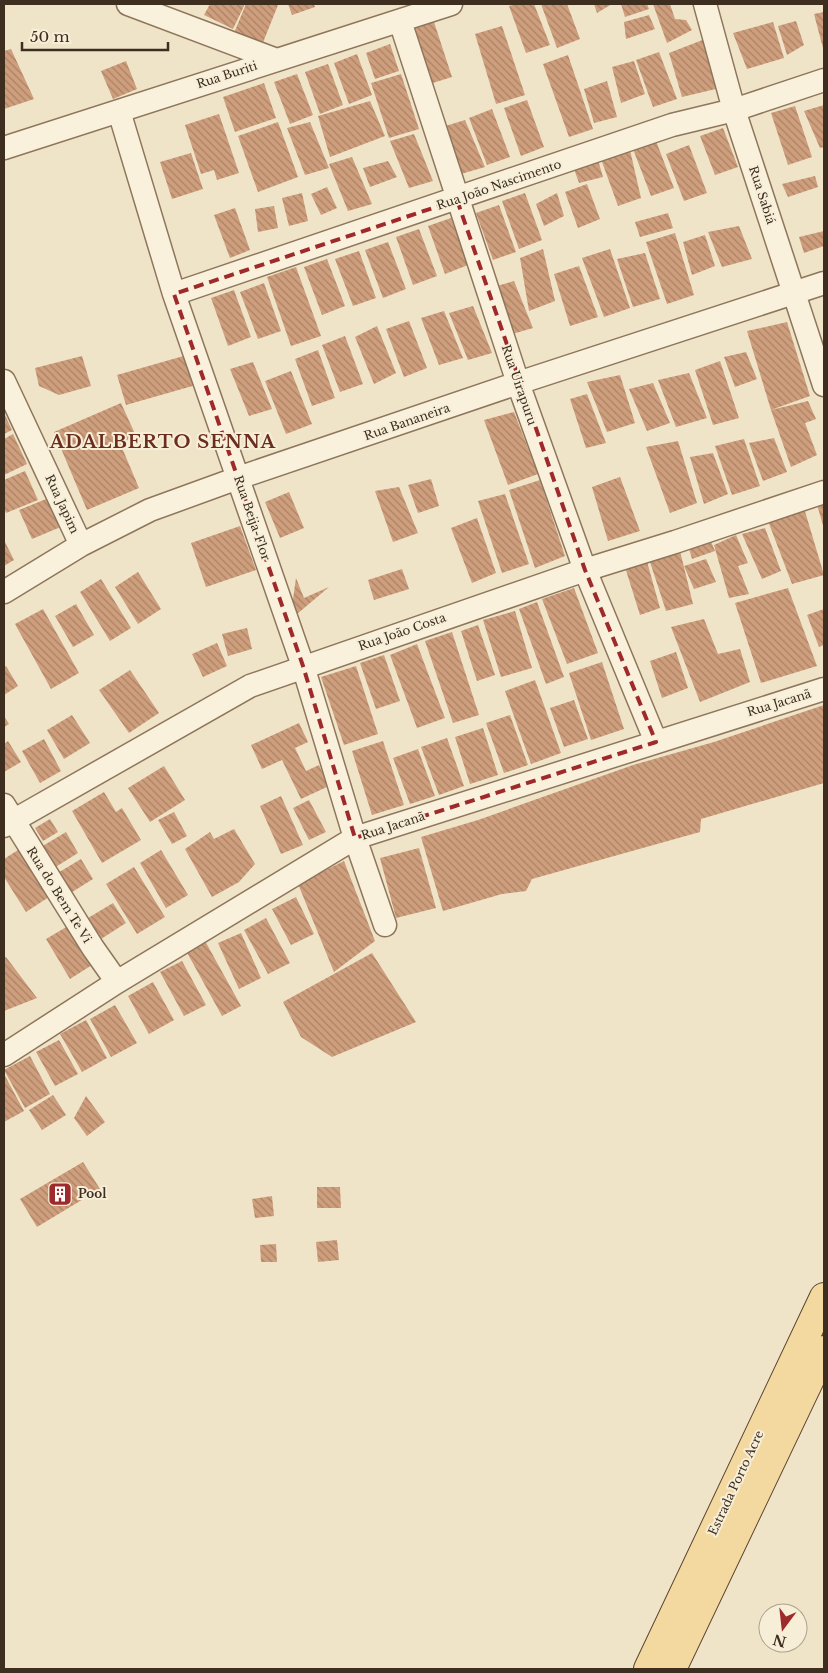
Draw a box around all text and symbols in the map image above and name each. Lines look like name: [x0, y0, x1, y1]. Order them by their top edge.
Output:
scale bar: [22, 20, 169, 52]
text: 50 m: [30, 27, 70, 46]
street label: Rua Buriti: [195, 58, 259, 91]
street label: Rua João Nascimento: [434, 156, 563, 213]
street label: Rua Sabiá: [746, 164, 779, 226]
street label: Rua Uirapuru: [499, 343, 540, 427]
street label: Rua Bananeira: [362, 400, 452, 443]
district label: ADALBERTO SENNA: [49, 431, 277, 453]
street label: Rua Japim: [42, 472, 83, 536]
street label: Rua Beija-Flor: [231, 473, 274, 563]
street label: Rua João Costa: [356, 609, 448, 654]
street label: Rua Jacanã: [745, 686, 813, 719]
street label: Rua Jacanã: [359, 808, 427, 843]
street label: Rua do Bem Te Vi: [24, 844, 95, 946]
building icon: Pool: [47, 1181, 73, 1207]
place label: Pool: [78, 1186, 107, 1201]
street label: Estrada Porto Acre: [705, 1428, 766, 1538]
north arrow: [758, 1603, 808, 1653]
text: N: [771, 1630, 788, 1651]

